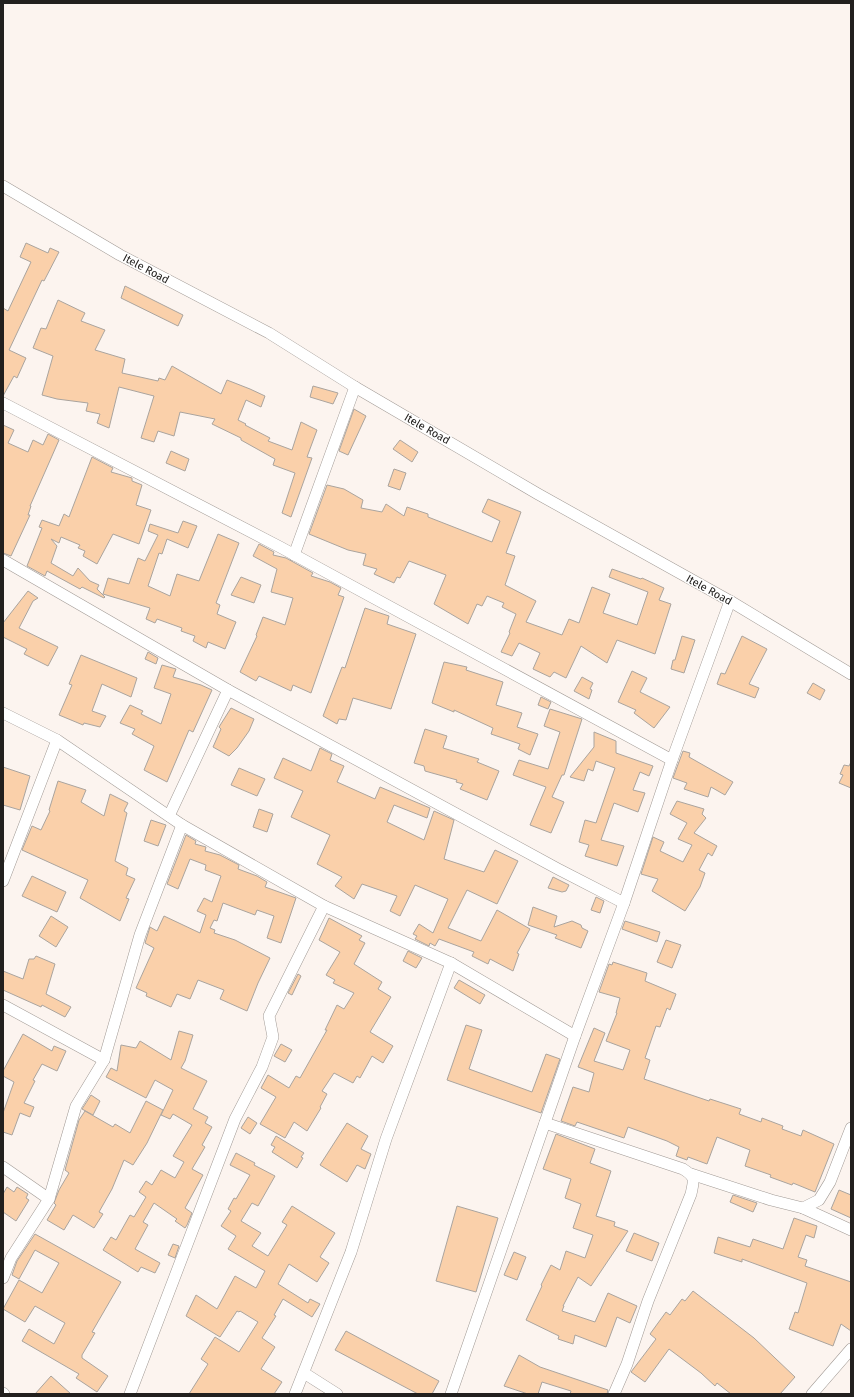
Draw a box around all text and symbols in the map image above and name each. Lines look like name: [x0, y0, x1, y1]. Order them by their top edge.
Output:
street label: Itele Road: [121, 251, 171, 287]
street label: Itele Road: [402, 411, 452, 447]
street label: Itele Road: [684, 572, 734, 608]

